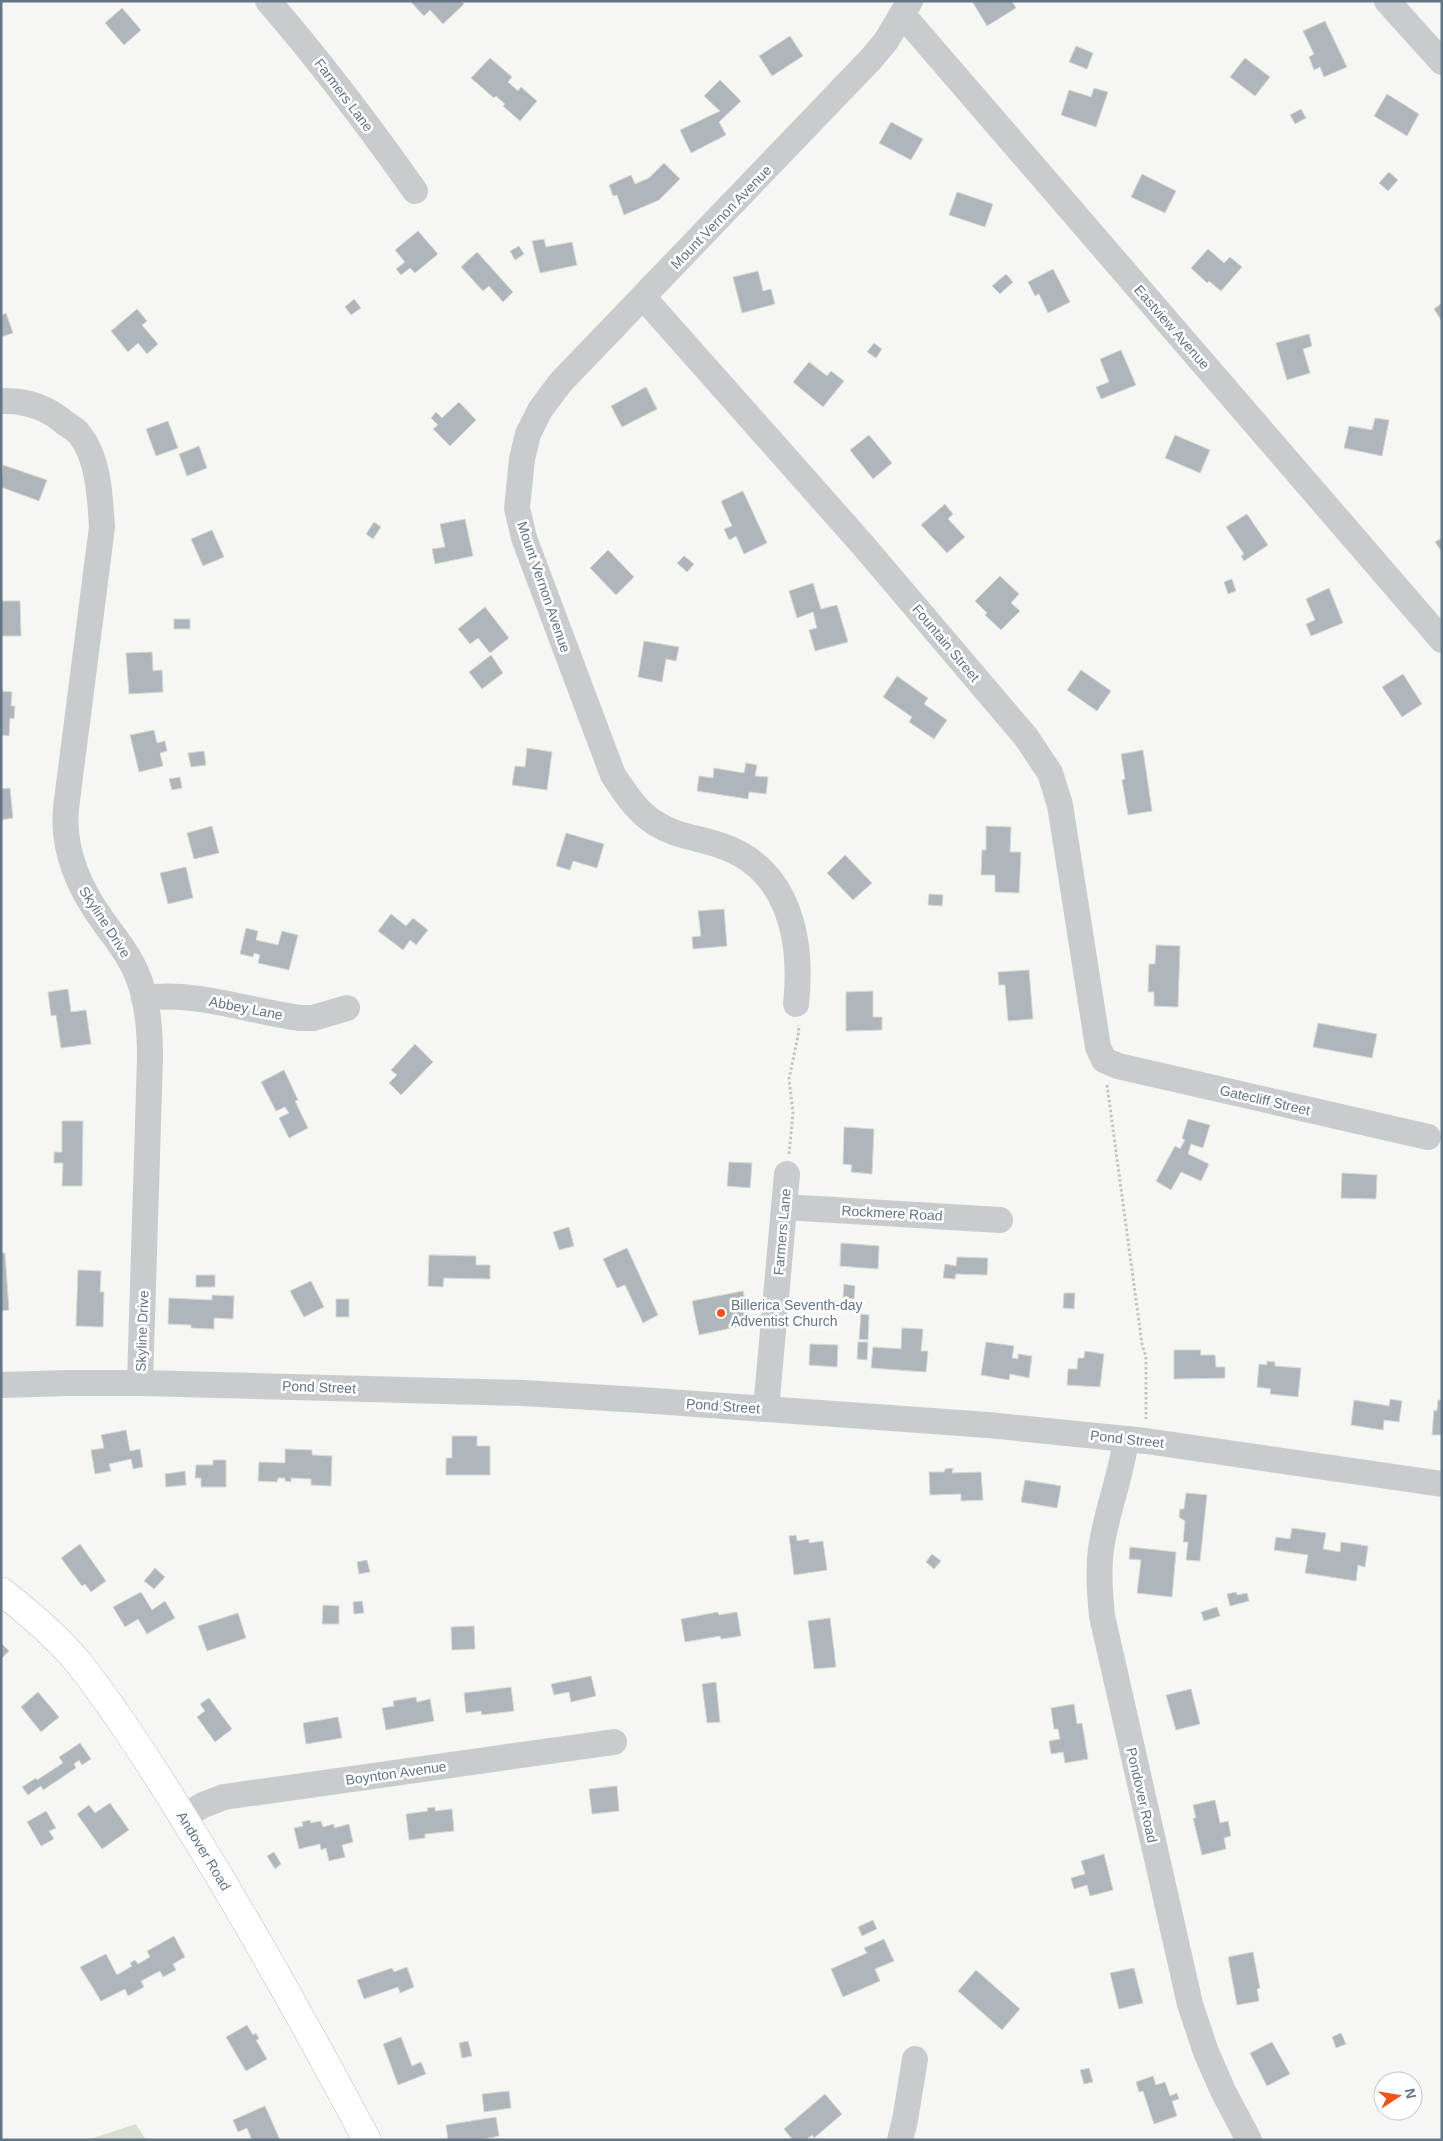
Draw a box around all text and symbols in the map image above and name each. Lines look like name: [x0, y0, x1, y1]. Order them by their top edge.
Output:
street label: Farmers Lane: [311, 55, 377, 135]
street label: Mount Vernon Avenue: [667, 162, 775, 272]
street label: Eastview Avenue: [1131, 282, 1213, 373]
street label: Mount Vernon Avenue: [514, 519, 574, 655]
street label: Fountain Street: [909, 601, 983, 685]
street label: Skyline Drive: [76, 883, 134, 961]
street label: Abbey Lane: [208, 993, 284, 1023]
street label: Gatecliff Street: [1218, 1082, 1312, 1118]
street label: Farmers Lane: [770, 1188, 794, 1276]
street label: Rockmere Road: [841, 1202, 943, 1224]
street label: Skyline Drive: [133, 1290, 151, 1372]
place label: Billerica Seventh-day Adventist Church: [731, 1297, 863, 1329]
marker: Billerica Seventh-day Adventist Church: [715, 1307, 727, 1319]
street label: Pond Street: [282, 1378, 356, 1396]
street label: Pond Street: [686, 1395, 761, 1417]
street label: Pond Street: [1089, 1427, 1165, 1451]
street label: Pondover Road: [1123, 1746, 1161, 1844]
street label: Boynton Avenue: [345, 1758, 448, 1788]
street label: Andover Road: [174, 1809, 234, 1893]
north arrow: [1373, 2071, 1423, 2121]
text: N: [1402, 2087, 1420, 2100]

